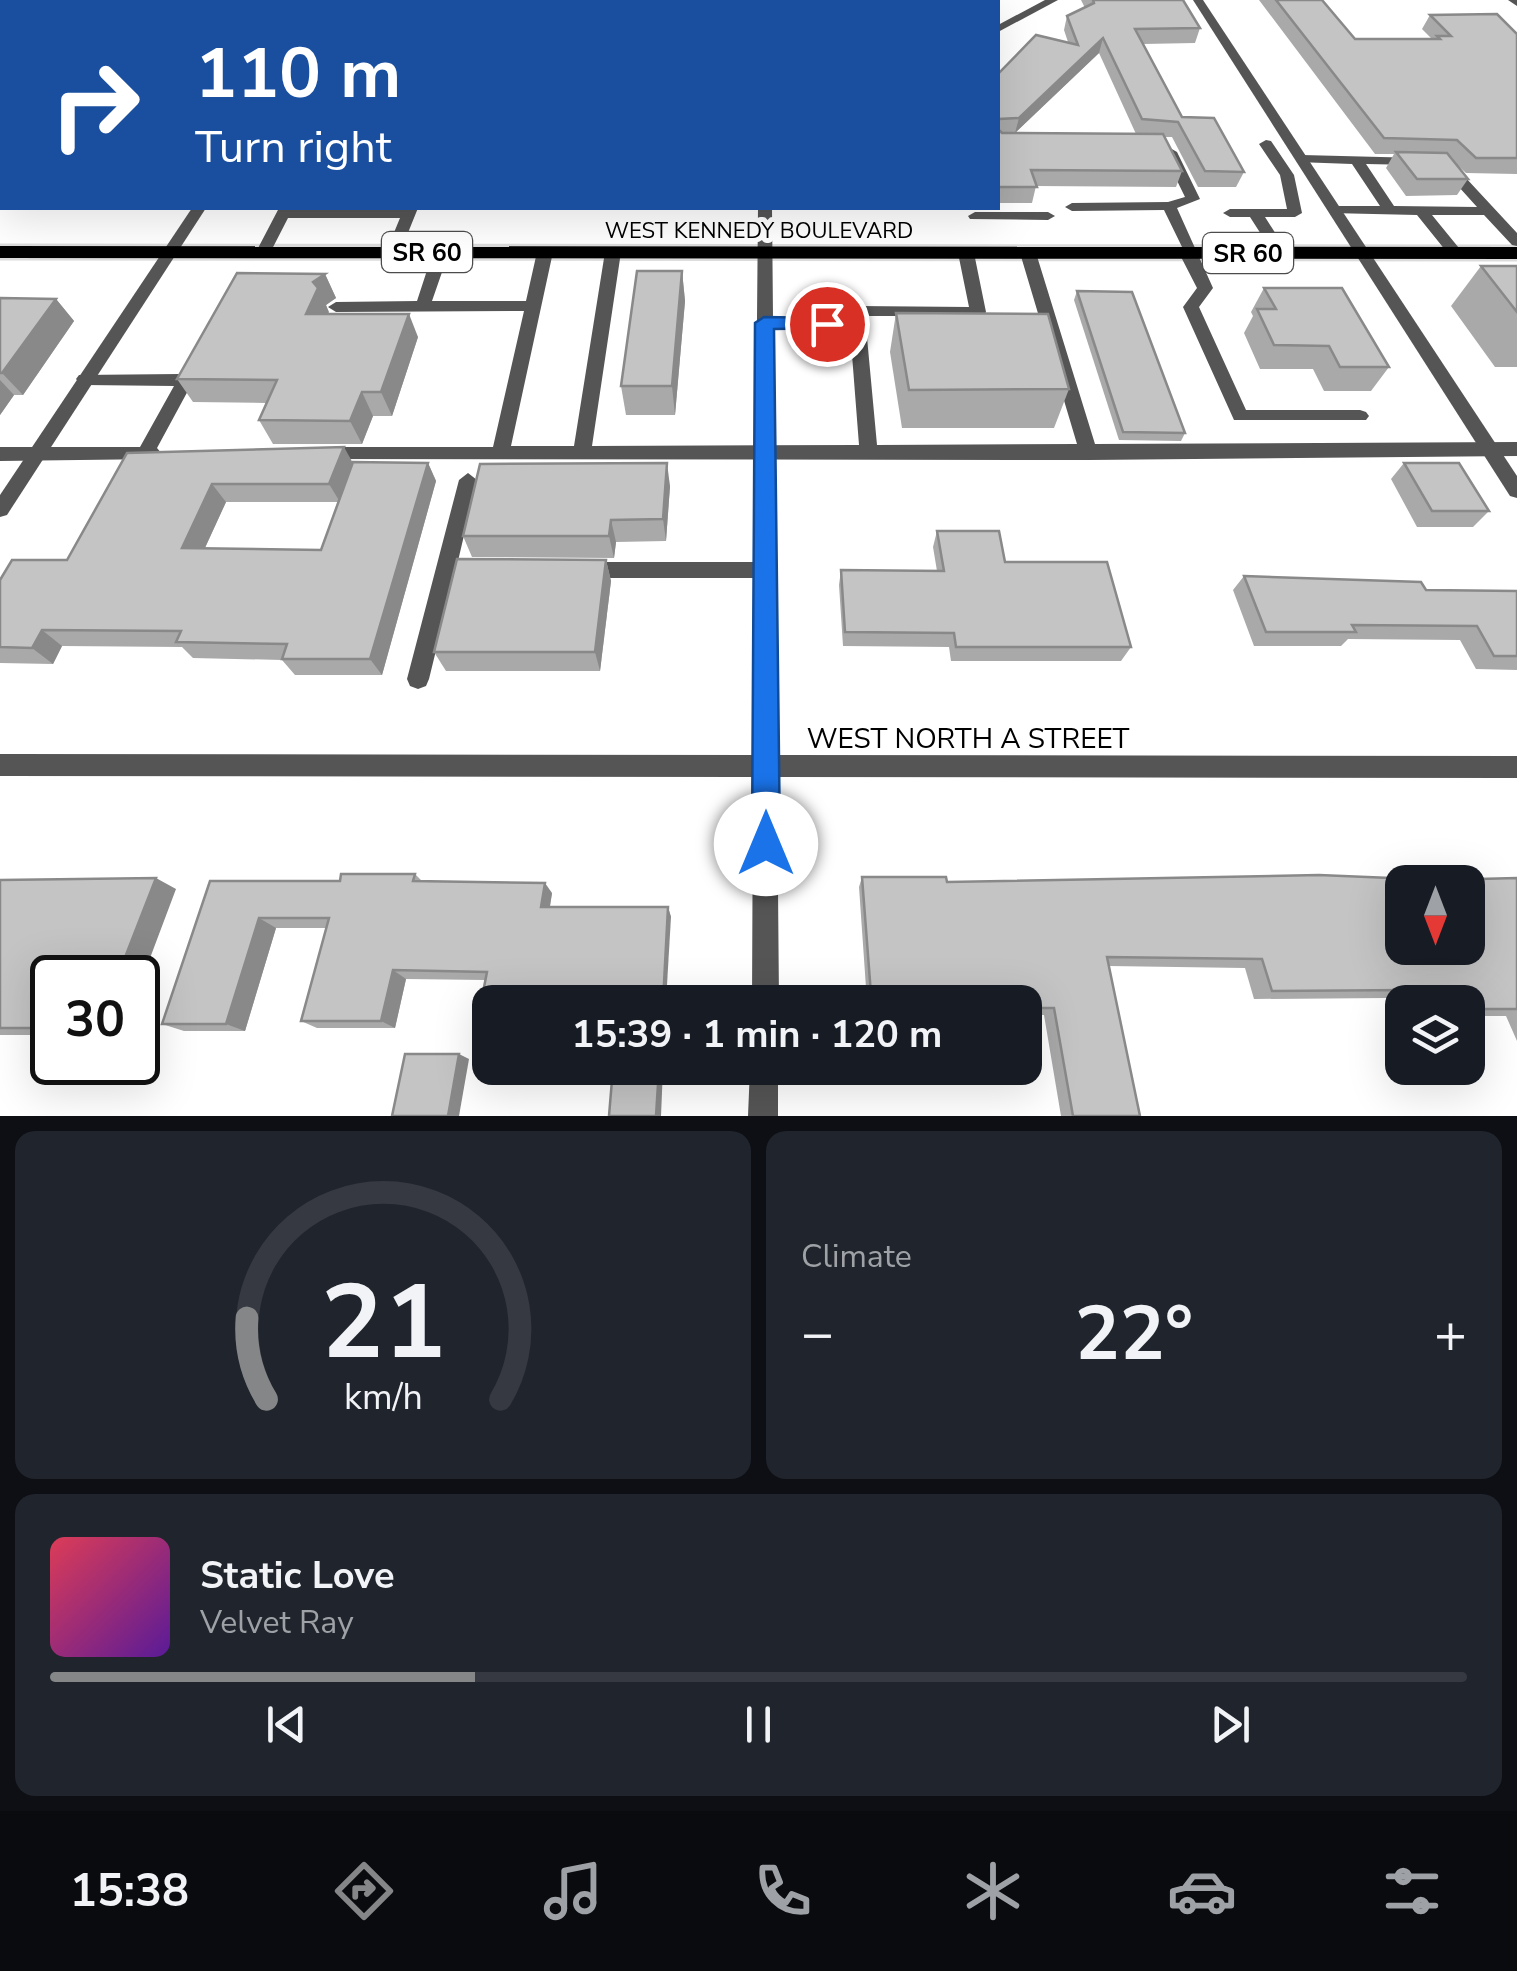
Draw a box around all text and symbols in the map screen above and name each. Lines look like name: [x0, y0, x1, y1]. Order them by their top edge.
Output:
text: 110 m: [195, 26, 401, 122]
icon: right: [30, 40, 160, 170]
text: Turn right: [195, 117, 392, 178]
street label: WEST KENNEDY BOULEVARD: [605, 216, 913, 246]
road number: SR 60: [382, 232, 472, 272]
road number: SR 60: [1203, 233, 1293, 273]
pin: [785, 282, 870, 367]
icon: arrive: [800, 297, 855, 352]
street label: WEST NORTH A STREET: [807, 720, 1129, 758]
position arrow: [714, 792, 818, 896]
north arrow: [1385, 865, 1485, 965]
map controls: [1385, 865, 1485, 1085]
speed limit sign: 30: [30, 955, 160, 1085]
button: layers: [1385, 985, 1485, 1085]
text: 15:39 · 1 min · 120 m: [572, 1009, 942, 1060]
text: Climate: [801, 1235, 912, 1278]
text: 21: [321, 1252, 445, 1394]
text: 22°: [1075, 1283, 1193, 1385]
text: −: [801, 1296, 834, 1371]
text: +: [1434, 1296, 1467, 1371]
text: km/h: [344, 1373, 422, 1422]
text: Static Love: [200, 1550, 395, 1601]
text: Velvet Ray: [200, 1601, 354, 1644]
icon: previous: [259, 1697, 314, 1752]
icon: pause: [731, 1697, 786, 1752]
icon: next: [1203, 1697, 1258, 1752]
icon: directions: [329, 1856, 399, 1926]
icon: music: [538, 1856, 608, 1926]
icon: phone: [748, 1856, 818, 1926]
icon: climate: [958, 1856, 1028, 1926]
icon: car: [1167, 1856, 1237, 1926]
icon: filters: [1377, 1856, 1447, 1926]
text: 15:38: [70, 1861, 189, 1922]

